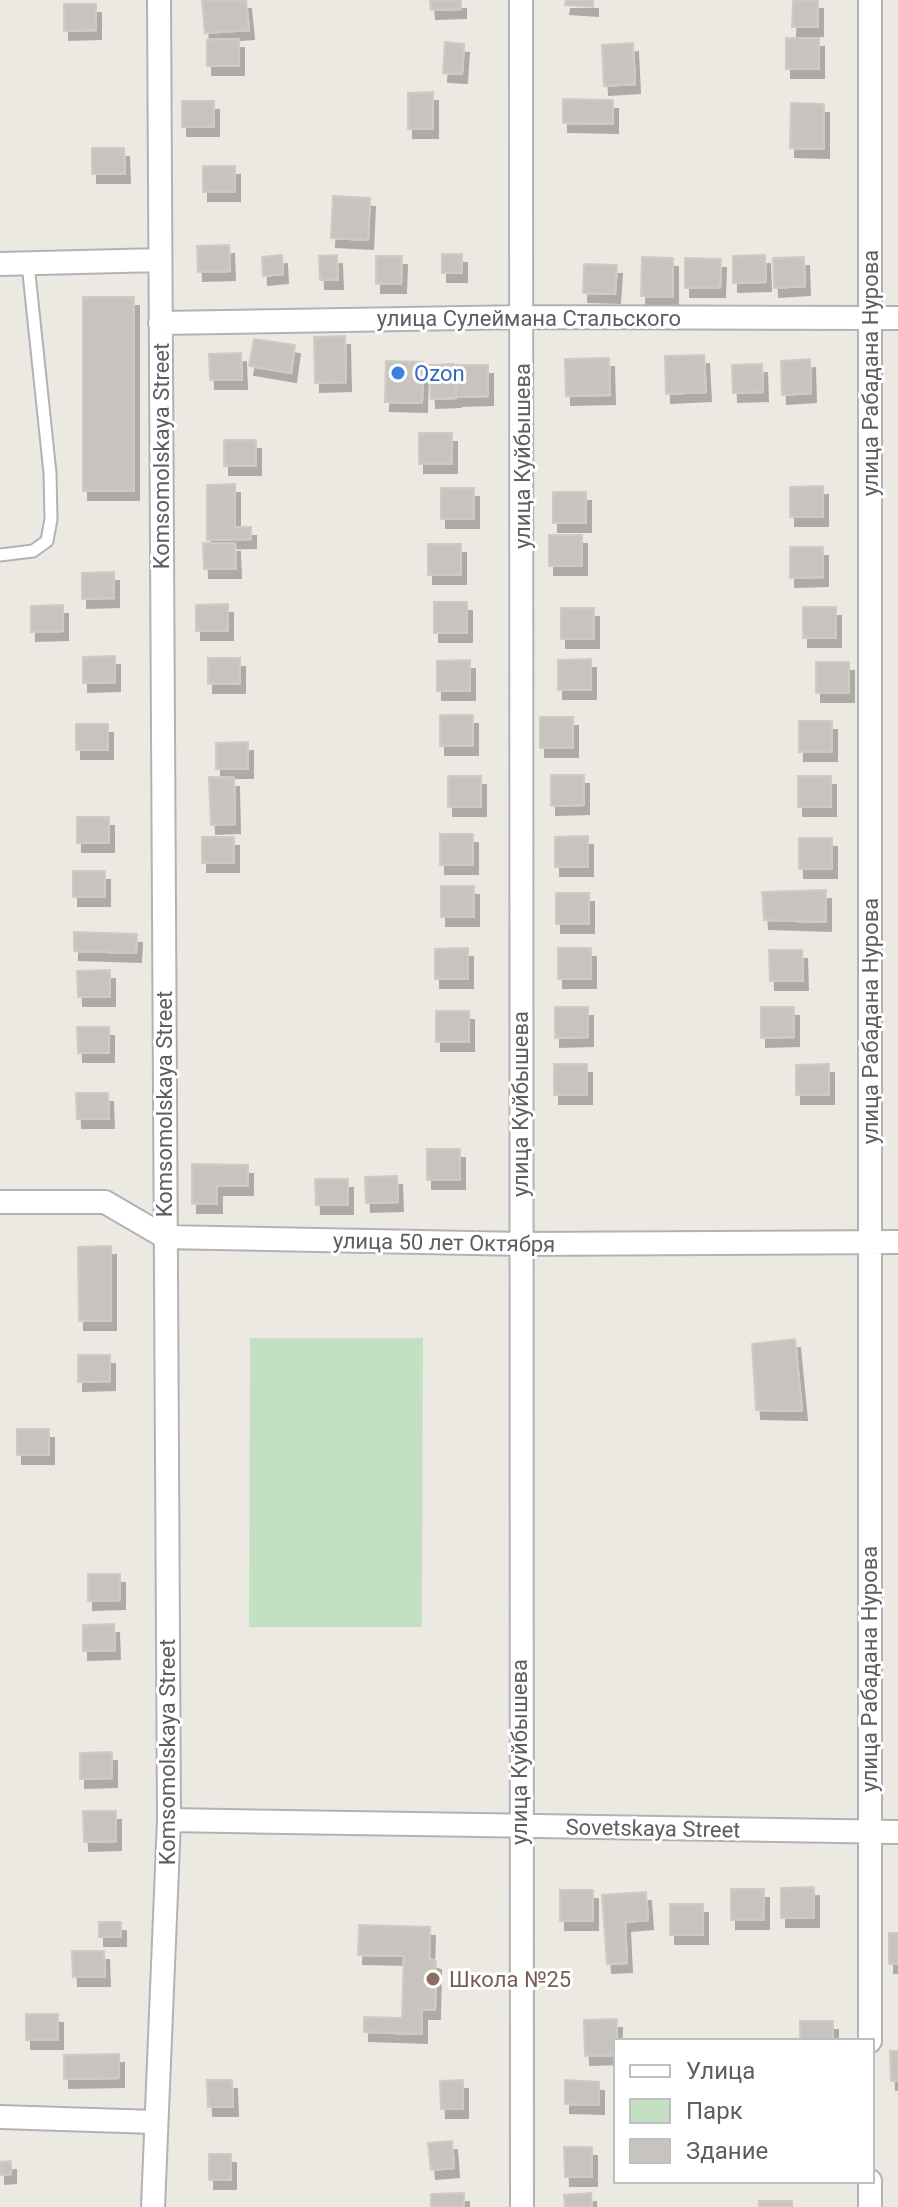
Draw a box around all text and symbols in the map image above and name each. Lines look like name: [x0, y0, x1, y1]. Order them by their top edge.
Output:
street label: улица Рабадана Нурова: [858, 250, 883, 496]
street label: улица Сулеймана Стальского: [377, 306, 681, 331]
street label: Komsomolskaya Street: [149, 343, 174, 569]
place label: Ozon: [414, 361, 465, 386]
street label: улица Куйбышева: [510, 363, 535, 549]
marker: Ozon: [389, 364, 407, 382]
street label: улица Рабадана Нурова: [858, 898, 883, 1144]
street label: Komsomolskaya Street: [152, 991, 177, 1217]
street label: улица Куйбышева: [508, 1011, 533, 1197]
street label: улица 50 лет Октября: [333, 1228, 555, 1257]
street label: улица Рабадана Нурова: [857, 1546, 882, 1792]
street label: Komsomolskaya Street: [155, 1639, 180, 1865]
street label: улица Куйбышева: [507, 1659, 532, 1845]
street label: Sovetskaya Street: [565, 1814, 741, 1843]
place label: Школа №25: [449, 1967, 571, 1992]
marker: Школа №25: [424, 1970, 442, 1988]
legend: [614, 2039, 874, 2183]
text: Улица: [686, 2057, 755, 2085]
text: Парк: [686, 2097, 743, 2125]
text: Здание: [686, 2137, 768, 2165]

